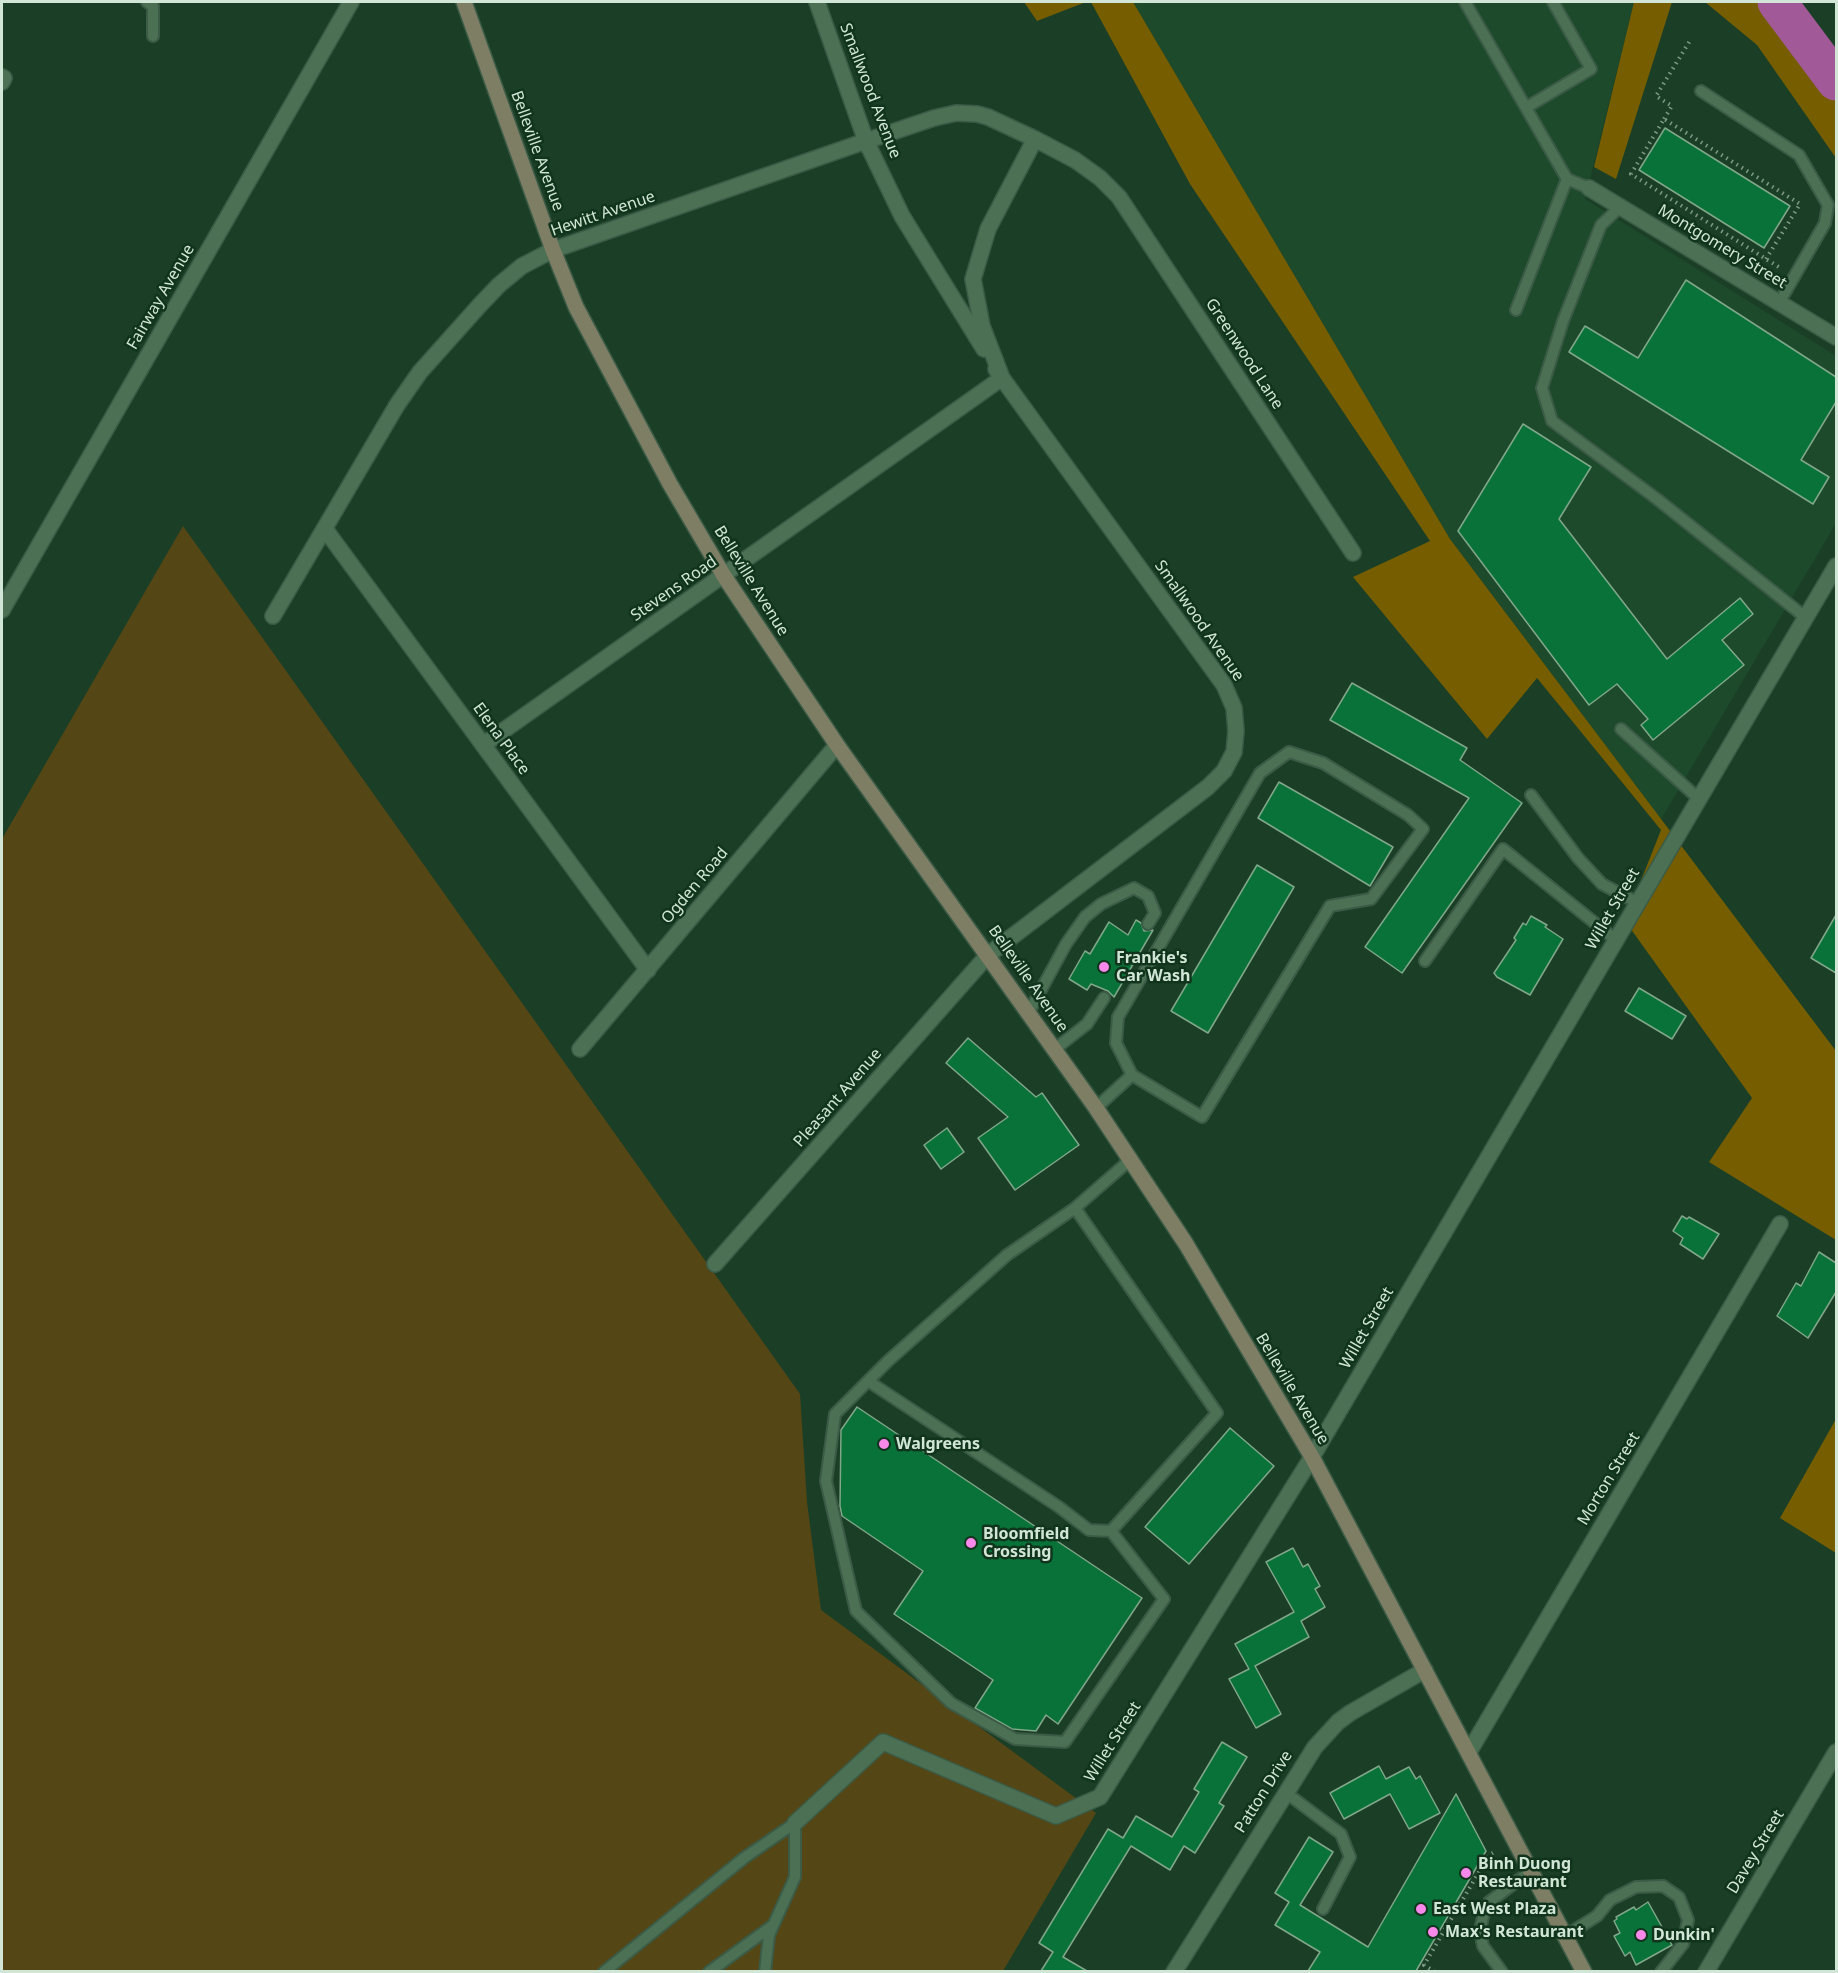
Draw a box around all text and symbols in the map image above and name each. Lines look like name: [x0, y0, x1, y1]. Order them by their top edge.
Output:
street label: Smallwood Avenue: [835, 21, 905, 161]
street label: Belleville Avenue: [506, 88, 568, 214]
street label: Hewitt Avenue: [548, 187, 658, 241]
street label: Montgomery Street: [1654, 201, 1790, 293]
street label: Fairway Avenue: [123, 241, 199, 353]
street label: Greenwood Lane: [1201, 295, 1287, 413]
street label: Belleville Avenue: [709, 522, 793, 640]
street label: Stevens Road: [627, 552, 721, 626]
street label: Smallwood Avenue: [1150, 557, 1248, 685]
street label: Elena Place: [468, 699, 534, 779]
street label: Ogden Road: [658, 844, 732, 928]
street label: Willet Street: [1582, 865, 1644, 953]
street label: Belleville Avenue: [984, 922, 1072, 1036]
place label: Frankie's Car Wash: [1116, 948, 1190, 986]
marker: Frankie's Car Wash: [1097, 960, 1111, 974]
street label: Pleasant Avenue: [790, 1045, 886, 1151]
street label: Willet Street: [1336, 1284, 1398, 1372]
street label: Belleville Avenue: [1251, 1330, 1333, 1448]
street label: Morton Street: [1574, 1429, 1644, 1529]
place label: Walgreens: [896, 1434, 980, 1454]
marker: Walgreens: [877, 1437, 891, 1451]
place label: Bloomfield Crossing: [983, 1524, 1069, 1562]
marker: Bloomfield Crossing: [964, 1536, 978, 1550]
street label: Willet Street: [1081, 1698, 1145, 1786]
street label: Patton Drive: [1231, 1747, 1297, 1837]
street label: Davey Street: [1723, 1807, 1789, 1897]
place label: Binh Duong Restaurant: [1478, 1854, 1571, 1892]
marker: Binh Duong Restaurant: [1459, 1866, 1473, 1880]
place label: East West Plaza: [1433, 1899, 1556, 1919]
marker: East West Plaza: [1414, 1902, 1428, 1916]
place label: Max's Restaurant: [1445, 1922, 1584, 1942]
marker: Max's Restaurant: [1426, 1925, 1440, 1939]
place label: Dunkin': [1653, 1925, 1715, 1945]
marker: Dunkin': [1634, 1928, 1648, 1942]

